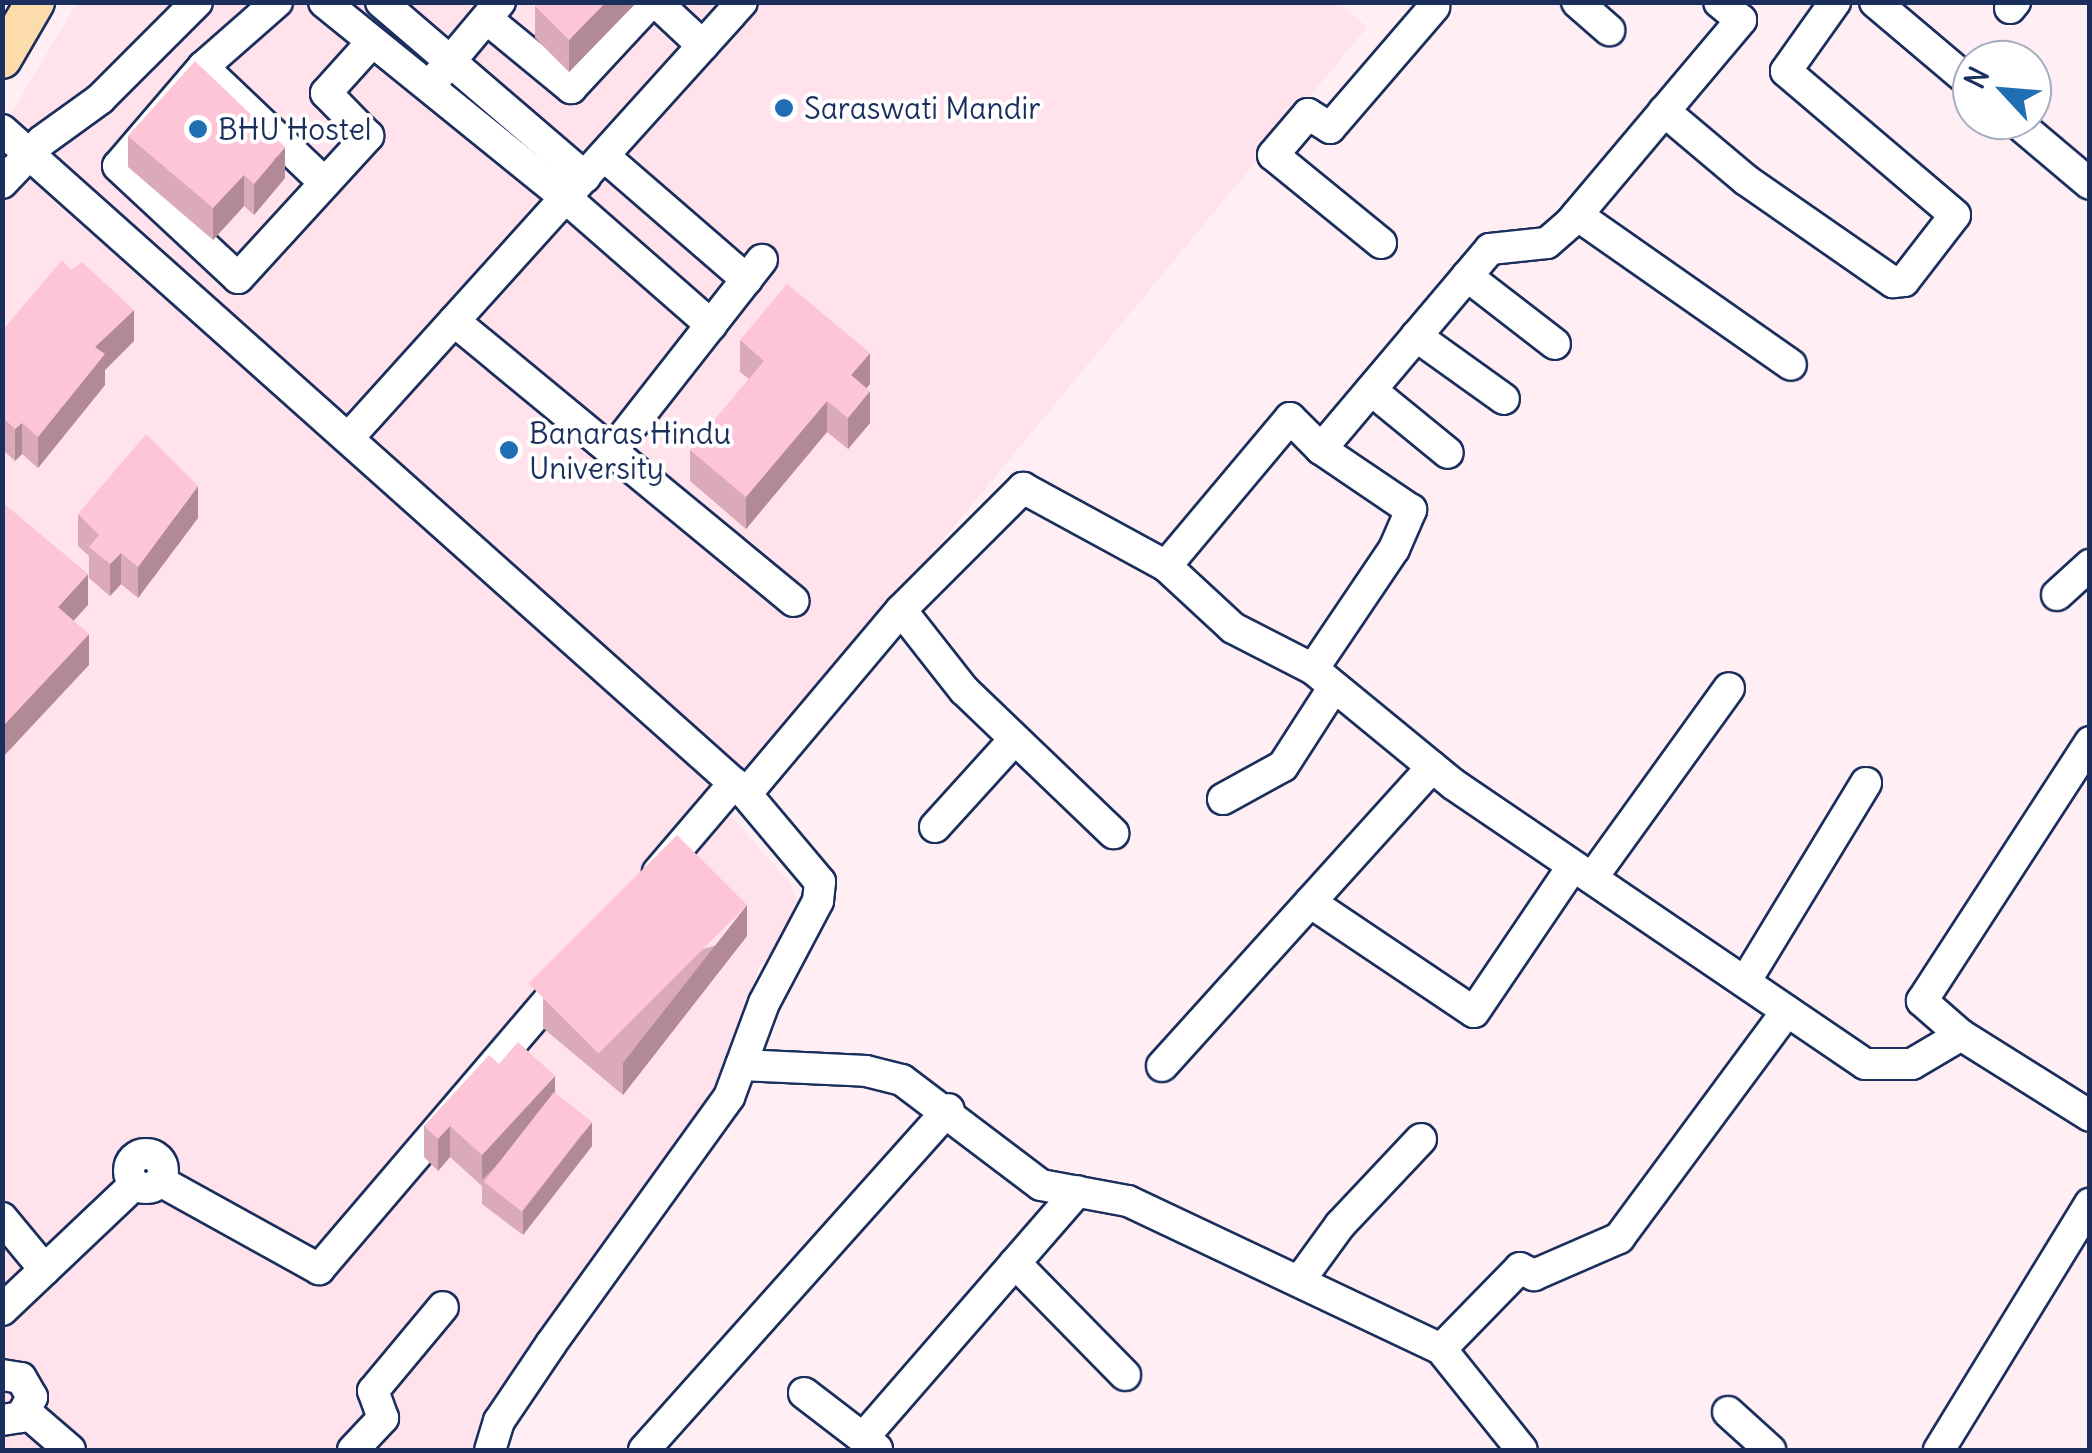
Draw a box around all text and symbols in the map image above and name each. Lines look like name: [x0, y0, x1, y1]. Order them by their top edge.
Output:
north arrow: [1952, 40, 2052, 140]
text: N: [1956, 61, 1997, 94]
place label: Saraswati Mandir: [804, 90, 1040, 126]
marker: Saraswati Mandir: [773, 97, 795, 119]
place label: BHU Hostel: [218, 111, 372, 147]
marker: BHU Hostel: [187, 118, 209, 140]
place label: Banaras Hindu University: [529, 415, 731, 486]
marker: Banaras Hindu University: [498, 439, 520, 461]

